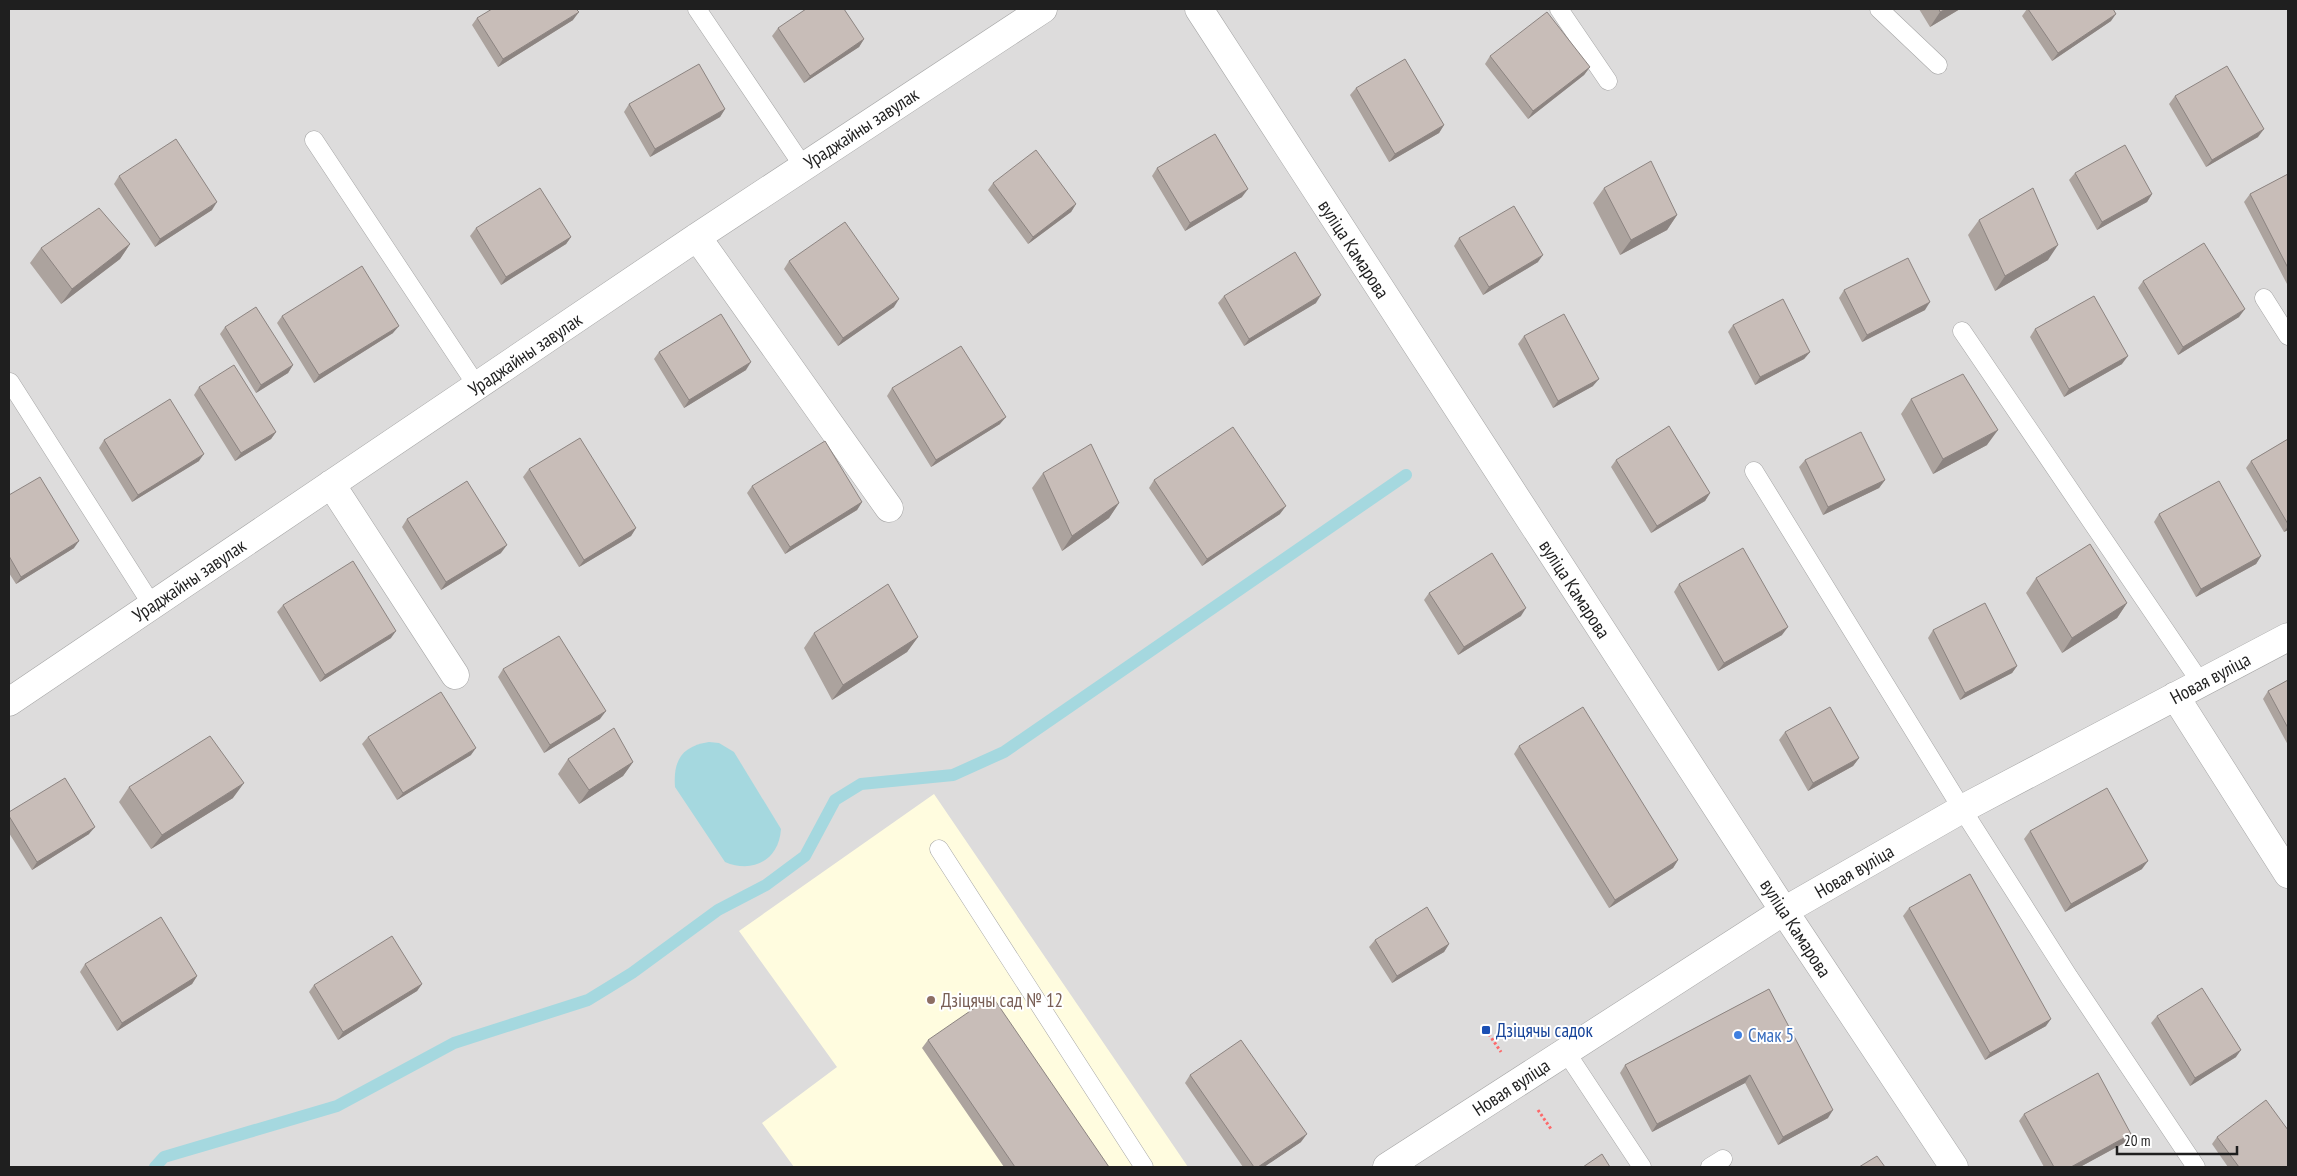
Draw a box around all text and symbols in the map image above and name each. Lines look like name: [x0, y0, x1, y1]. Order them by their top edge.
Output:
street label: Ураджайны завулак: [799, 82, 923, 174]
street label: вуліца Камарова: [1313, 195, 1395, 303]
street label: Ураджайны завулак: [464, 307, 587, 401]
street label: Ураджайны завулак: [128, 533, 251, 627]
street label: вуліца Камарова: [1534, 535, 1616, 643]
street label: Новая вуліца: [2166, 647, 2254, 709]
street label: Новая вуліца: [1810, 839, 1898, 903]
street label: вуліца Камарова: [1755, 874, 1837, 982]
place label: Дзіцячы сад № 12: [941, 988, 1063, 1012]
marker: Дзіцячы сад № 12: [925, 994, 937, 1006]
place label: Дзіцячы садок: [1496, 1018, 1594, 1042]
place label: Смак 5: [1748, 1023, 1794, 1047]
marker: Дзіцячы садок: [1480, 1024, 1492, 1036]
marker: Смак 5: [1732, 1029, 1744, 1041]
street label: Новая вуліца: [1468, 1053, 1554, 1121]
scale bar: [2117, 1124, 2237, 1156]
text: 20 m: [2124, 1131, 2150, 1150]

